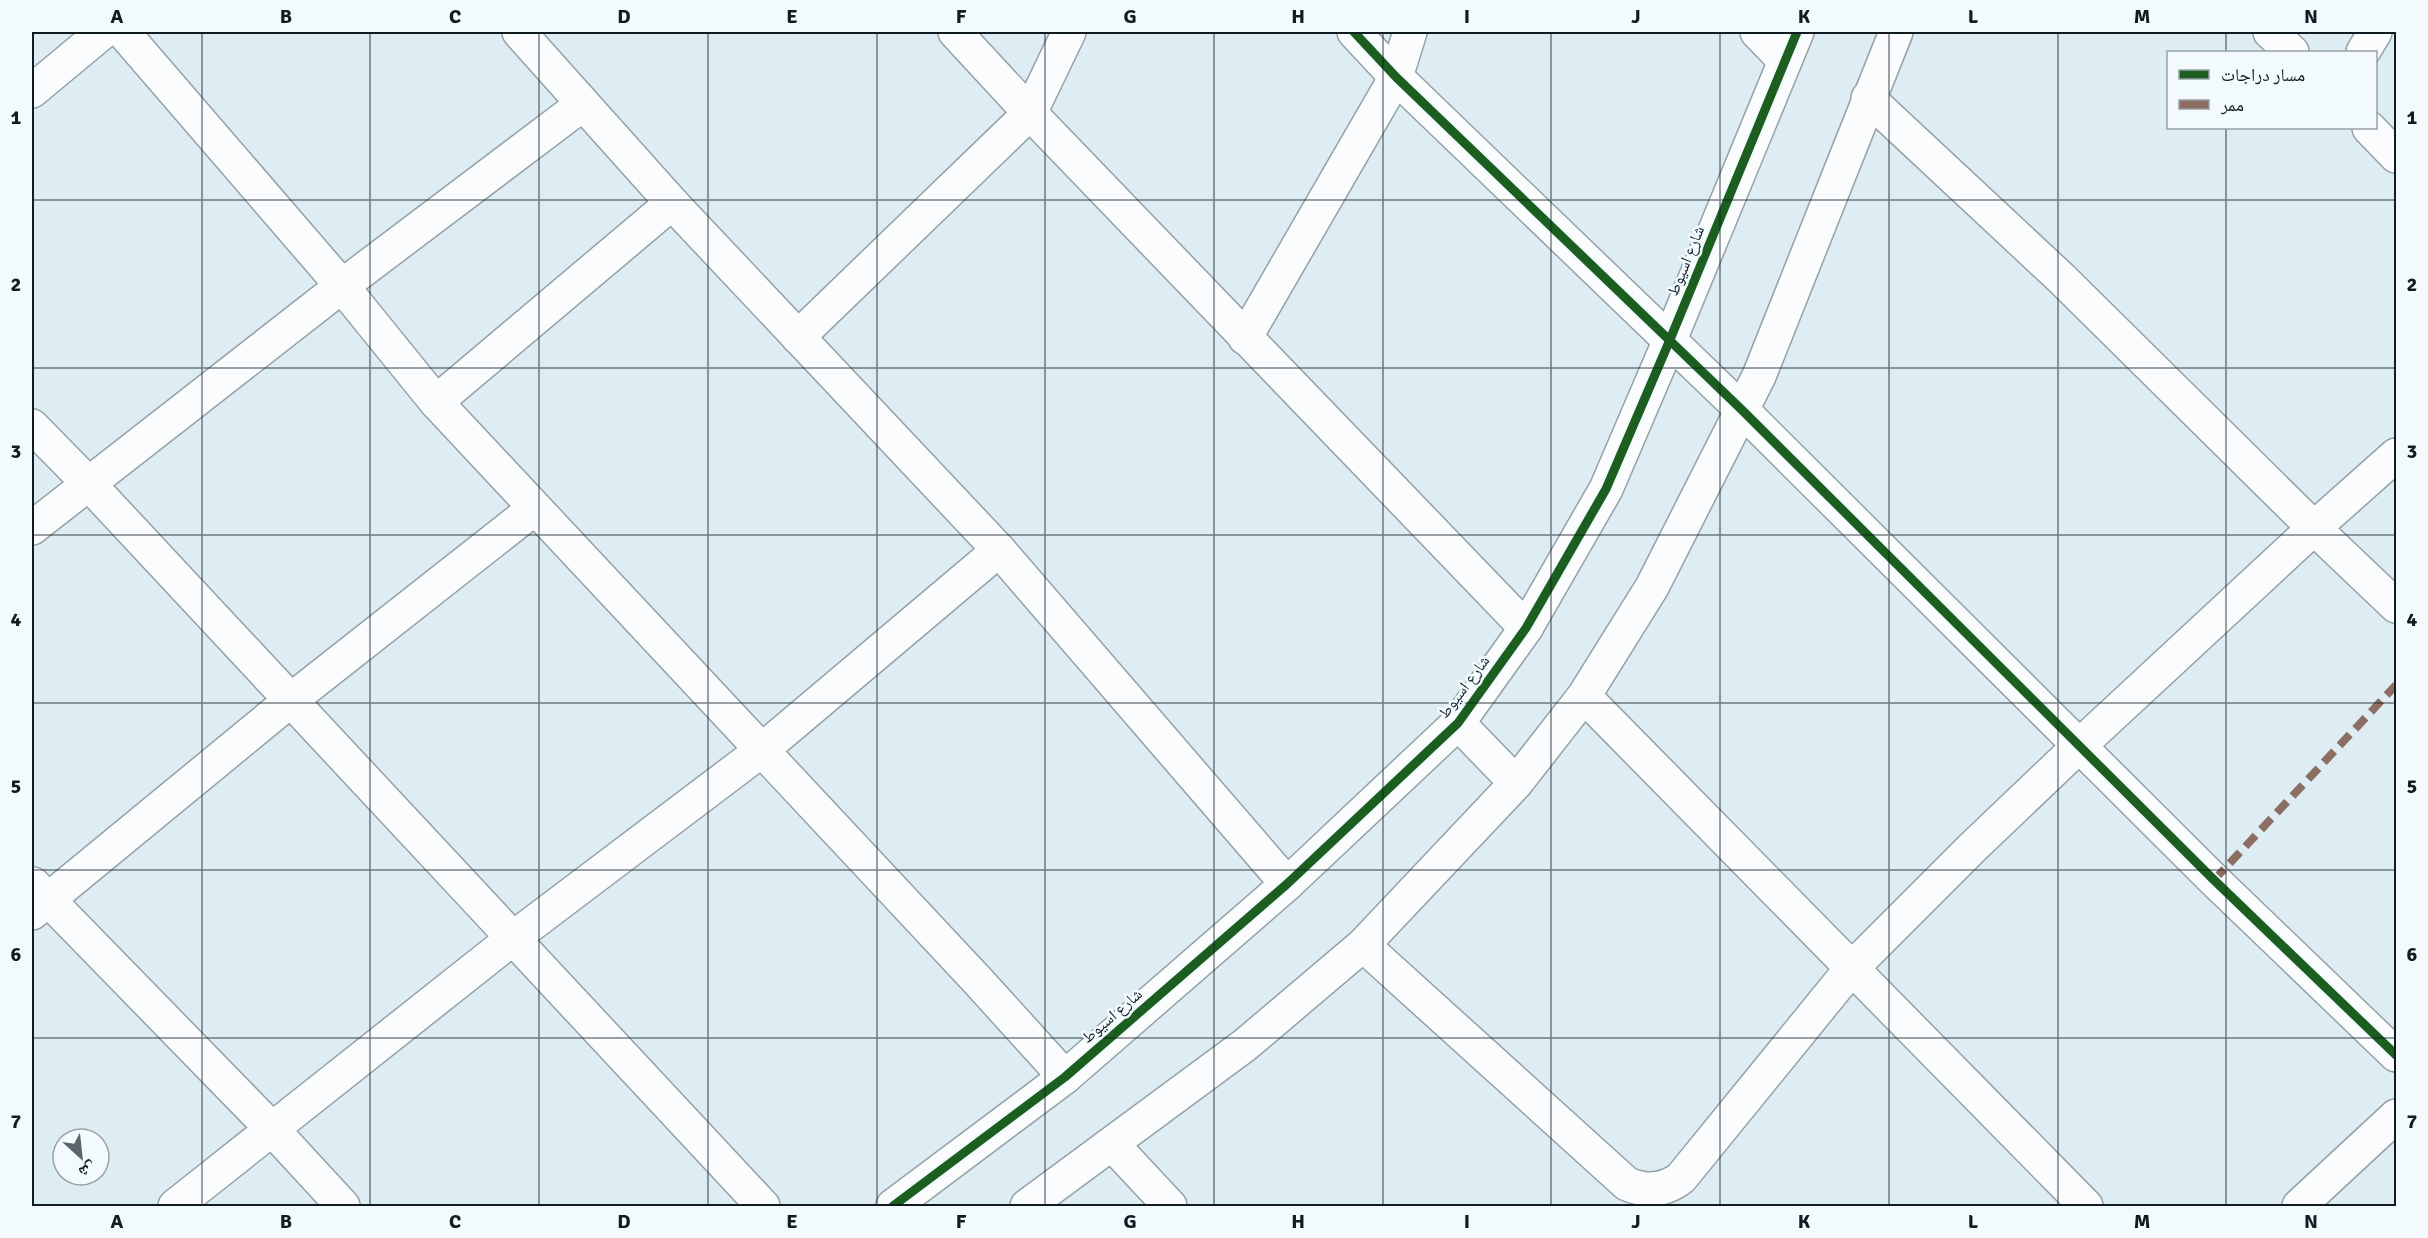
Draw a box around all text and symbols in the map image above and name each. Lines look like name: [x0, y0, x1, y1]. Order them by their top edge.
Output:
text: A: [111, 4, 124, 29]
text: B: [280, 4, 292, 29]
text: C: [449, 4, 461, 29]
text: D: [617, 4, 631, 29]
text: E: [786, 4, 798, 29]
text: F: [956, 4, 967, 29]
text: G: [1123, 4, 1137, 29]
text: H: [1291, 4, 1305, 29]
text: I: [1464, 4, 1470, 29]
text: J: [1631, 4, 1641, 29]
text: K: [1798, 4, 1811, 29]
text: L: [1968, 4, 1979, 29]
text: M: [2134, 4, 2150, 29]
text: N: [2304, 4, 2318, 29]
legend: [2167, 51, 2377, 129]
text: مسار دراجات: [2221, 64, 2305, 86]
text: ممر: [2220, 94, 2244, 116]
text: 1: [11, 105, 22, 130]
text: 1: [2407, 105, 2418, 130]
street label: شارع اسيوط: [1663, 223, 1709, 299]
text: 2: [11, 272, 21, 297]
text: 2: [2407, 272, 2417, 297]
text: 3: [11, 439, 21, 464]
text: 3: [2407, 439, 2417, 464]
text: 4: [11, 607, 22, 632]
text: 4: [2407, 607, 2418, 632]
street label: شارع اسيوط: [1434, 652, 1494, 722]
text: 5: [11, 774, 21, 799]
text: 5: [2407, 774, 2417, 799]
text: 6: [11, 942, 22, 967]
text: 6: [2407, 942, 2418, 967]
street label: شارع اسيوط: [1078, 984, 1146, 1048]
text: 7: [11, 1109, 22, 1134]
text: 7: [2407, 1109, 2418, 1134]
north arrow: [51, 1127, 111, 1187]
text: ش: [75, 1157, 99, 1182]
text: A: [111, 1209, 124, 1234]
text: B: [280, 1209, 292, 1234]
text: C: [449, 1209, 461, 1234]
text: D: [617, 1209, 631, 1234]
text: E: [786, 1209, 798, 1234]
text: F: [956, 1209, 967, 1234]
text: G: [1123, 1209, 1137, 1234]
text: H: [1291, 1209, 1305, 1234]
text: I: [1464, 1209, 1470, 1234]
text: J: [1631, 1209, 1641, 1234]
text: K: [1798, 1209, 1811, 1234]
text: L: [1968, 1209, 1979, 1234]
text: M: [2134, 1209, 2150, 1234]
text: N: [2304, 1209, 2318, 1234]

